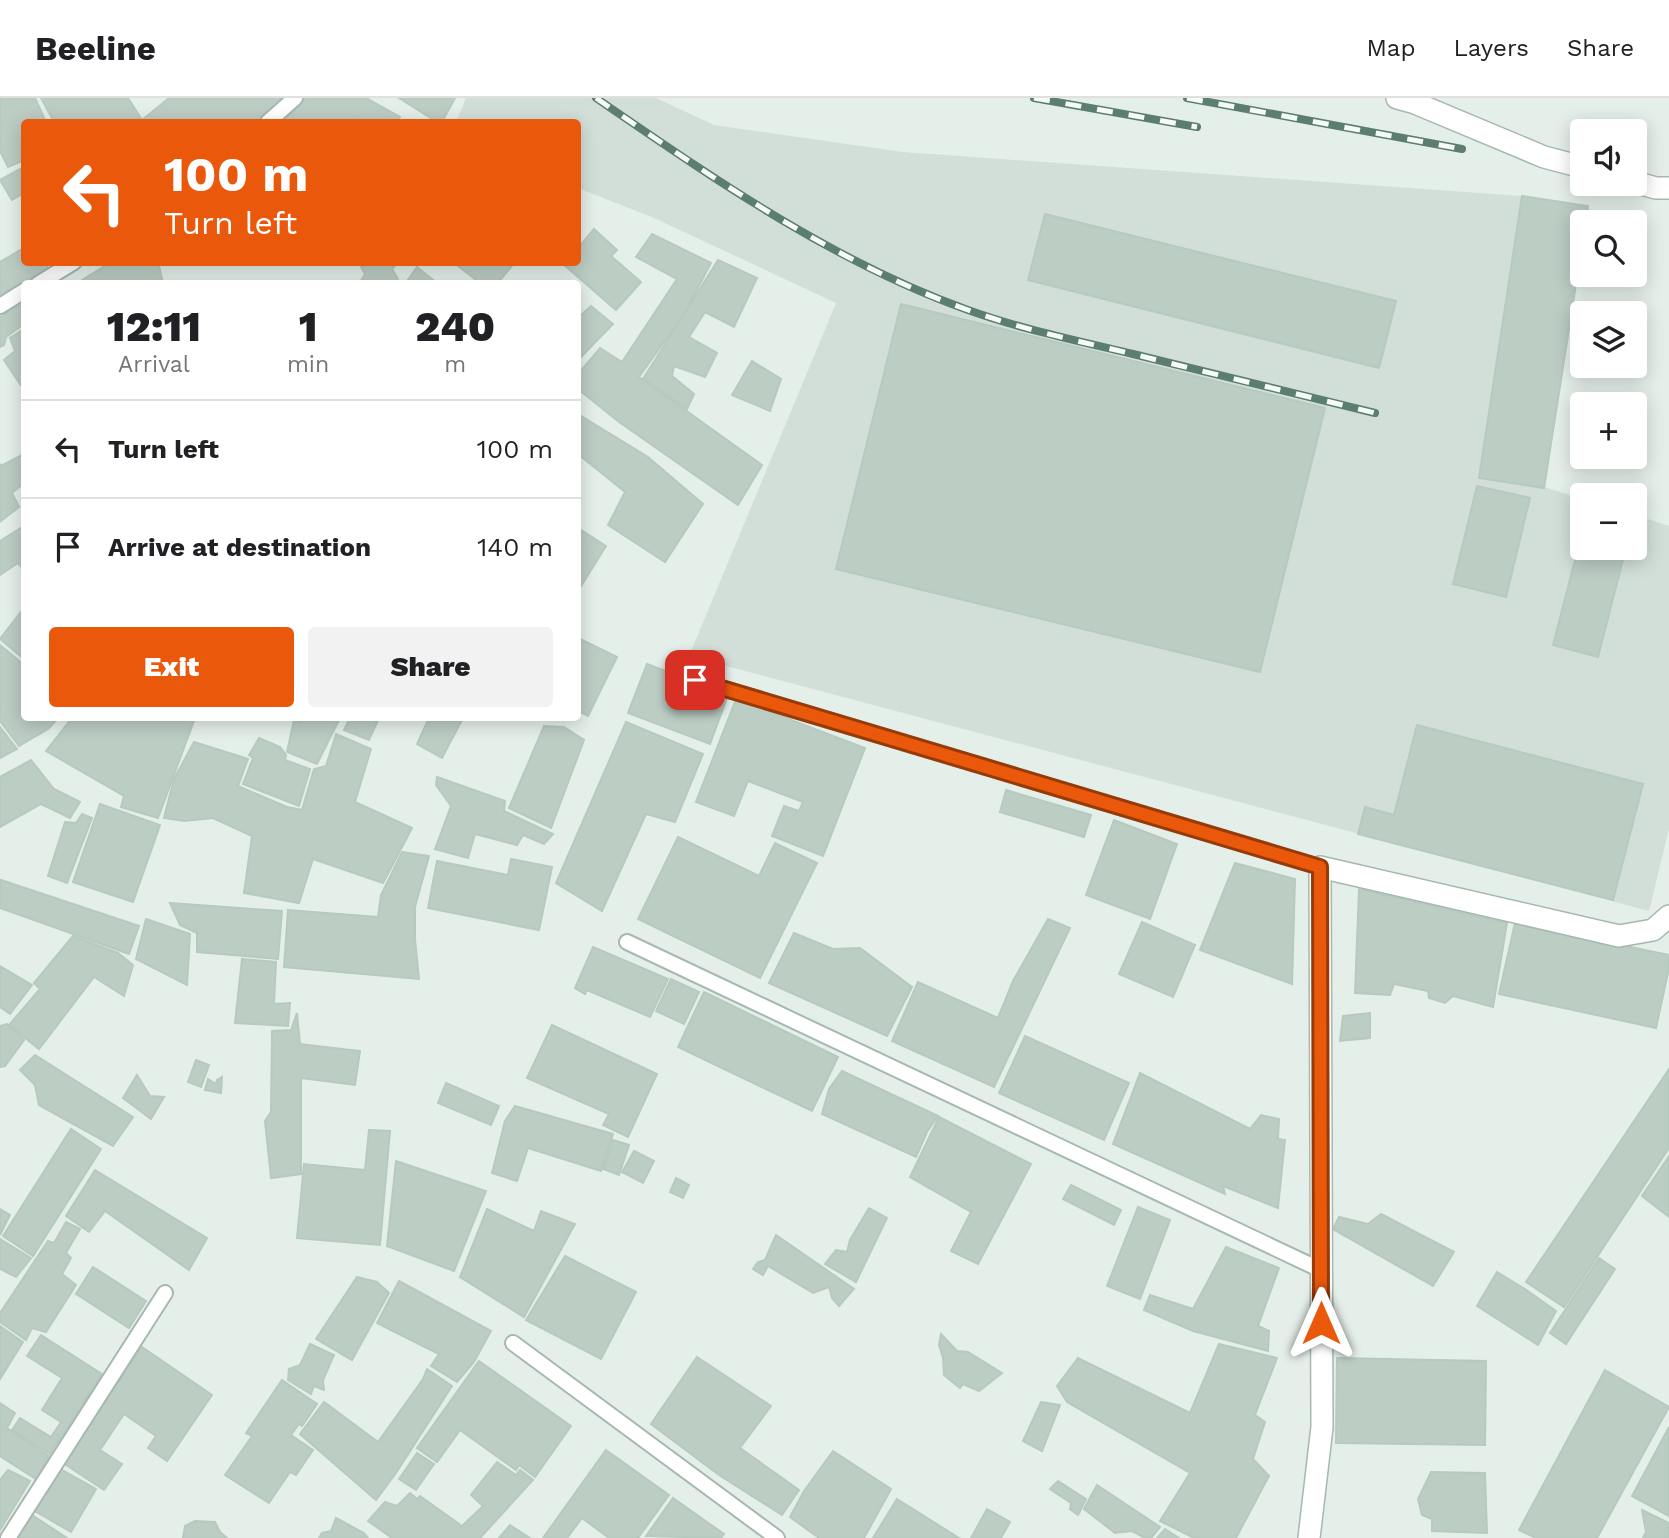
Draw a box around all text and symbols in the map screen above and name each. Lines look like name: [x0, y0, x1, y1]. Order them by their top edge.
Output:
text: Beeline: [35, 29, 156, 68]
text: Map: [1367, 34, 1415, 62]
text: Layers: [1453, 34, 1529, 62]
text: Share: [1567, 34, 1634, 62]
map controls: [1570, 119, 1647, 560]
button: sound: [1570, 119, 1647, 196]
text: 100 m: [164, 145, 308, 203]
icon: left: [49, 147, 140, 238]
text: Turn left: [164, 204, 297, 242]
button: search: [1570, 210, 1647, 287]
button: layers: [1570, 301, 1647, 378]
text: 12:11: [107, 302, 201, 351]
text: 1: [299, 302, 317, 351]
text: 240: [415, 302, 495, 351]
text: Arrival: [118, 351, 190, 378]
text: min: [287, 351, 329, 378]
text: m: [444, 351, 466, 378]
button: +: [1570, 392, 1647, 469]
icon: left: [49, 430, 87, 468]
text: Turn left: [108, 434, 219, 464]
text: 100 m: [477, 434, 553, 464]
button: −: [1570, 483, 1647, 560]
icon: arrive: [49, 528, 87, 566]
text: Arrive at destination: [108, 532, 371, 562]
text: 140 m: [477, 532, 553, 562]
button: Exit: [49, 627, 294, 707]
button: Share: [308, 627, 553, 707]
pin: [665, 650, 725, 710]
icon: arrive: [676, 661, 714, 699]
position arrow: [1284, 1286, 1358, 1360]

